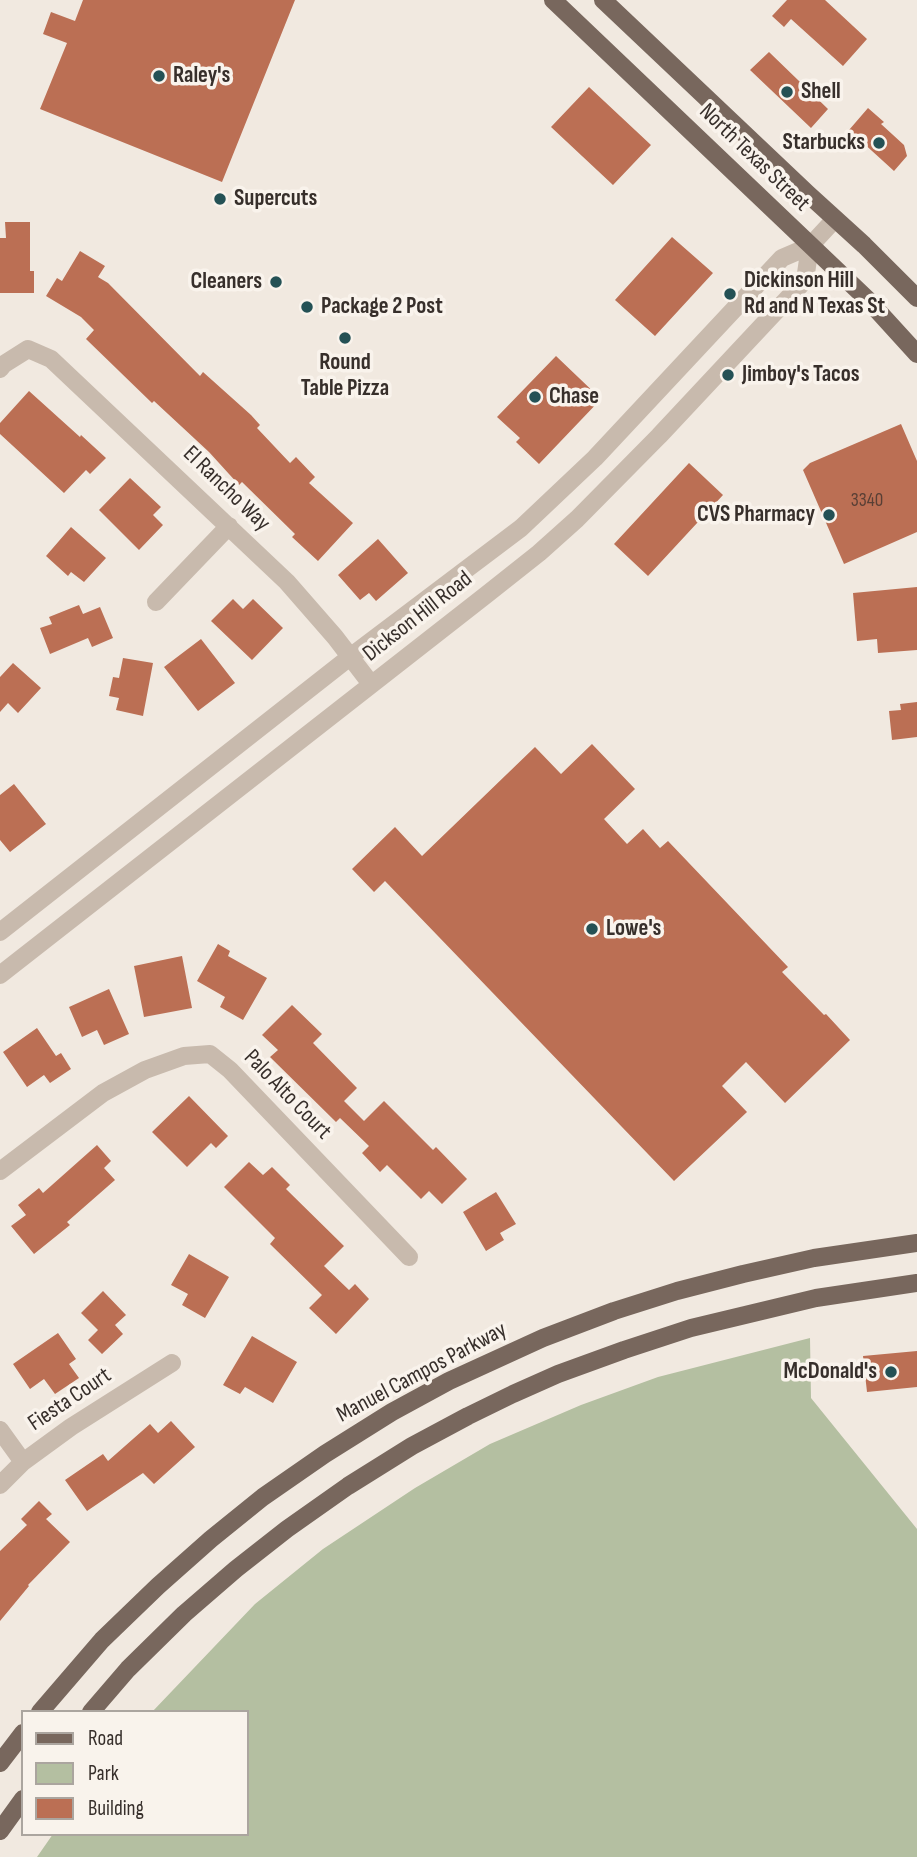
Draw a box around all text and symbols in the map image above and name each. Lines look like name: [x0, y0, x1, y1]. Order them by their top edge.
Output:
place label: Raley's: [173, 62, 230, 90]
marker: Raley's: [151, 68, 167, 84]
place label: Shell: [801, 78, 841, 106]
marker: Shell: [779, 84, 795, 100]
street label: North Texas Street: [693, 98, 815, 218]
place label: Starbucks: [783, 129, 865, 157]
marker: Starbucks: [871, 135, 887, 151]
place label: Supercuts: [234, 185, 317, 213]
marker: Supercuts: [212, 191, 228, 207]
place label: Dickinson Hill Rd and N Texas St: [744, 267, 885, 321]
place label: Cleaners: [190, 268, 262, 296]
marker: Cleaners: [268, 274, 284, 290]
marker: Dickinson Hill Rd and N Texas St: [722, 286, 738, 302]
place label: Package 2 Post: [321, 293, 443, 321]
marker: Package 2 Post: [299, 299, 315, 315]
marker: Round Table Pizza: [337, 330, 353, 346]
place label: Round Table Pizza: [301, 349, 389, 403]
place label: Jimboy's Tacos: [742, 361, 860, 389]
marker: Jimboy's Tacos: [720, 367, 736, 383]
place label: Chase: [549, 383, 599, 411]
marker: Chase: [527, 389, 543, 405]
street label: El Rancho Way: [177, 441, 275, 537]
house number: 3340: [851, 490, 883, 512]
place label: CVS Pharmacy: [697, 501, 815, 529]
marker: CVS Pharmacy: [821, 507, 837, 523]
street label: Dickson Hill Road: [358, 566, 478, 668]
place label: Lowe's: [606, 915, 661, 943]
marker: Lowe's: [584, 921, 600, 937]
street label: Palo Alto Court: [237, 1044, 337, 1146]
street label: Manuel Campos Parkway: [332, 1317, 512, 1429]
place label: McDonald's: [784, 1358, 877, 1386]
street label: Fiesta Court: [23, 1362, 117, 1438]
marker: McDonald's: [883, 1364, 899, 1380]
legend: [21, 1710, 248, 1836]
text: Road: [88, 1726, 123, 1751]
text: Park: [88, 1761, 119, 1786]
text: Building: [88, 1796, 144, 1821]

